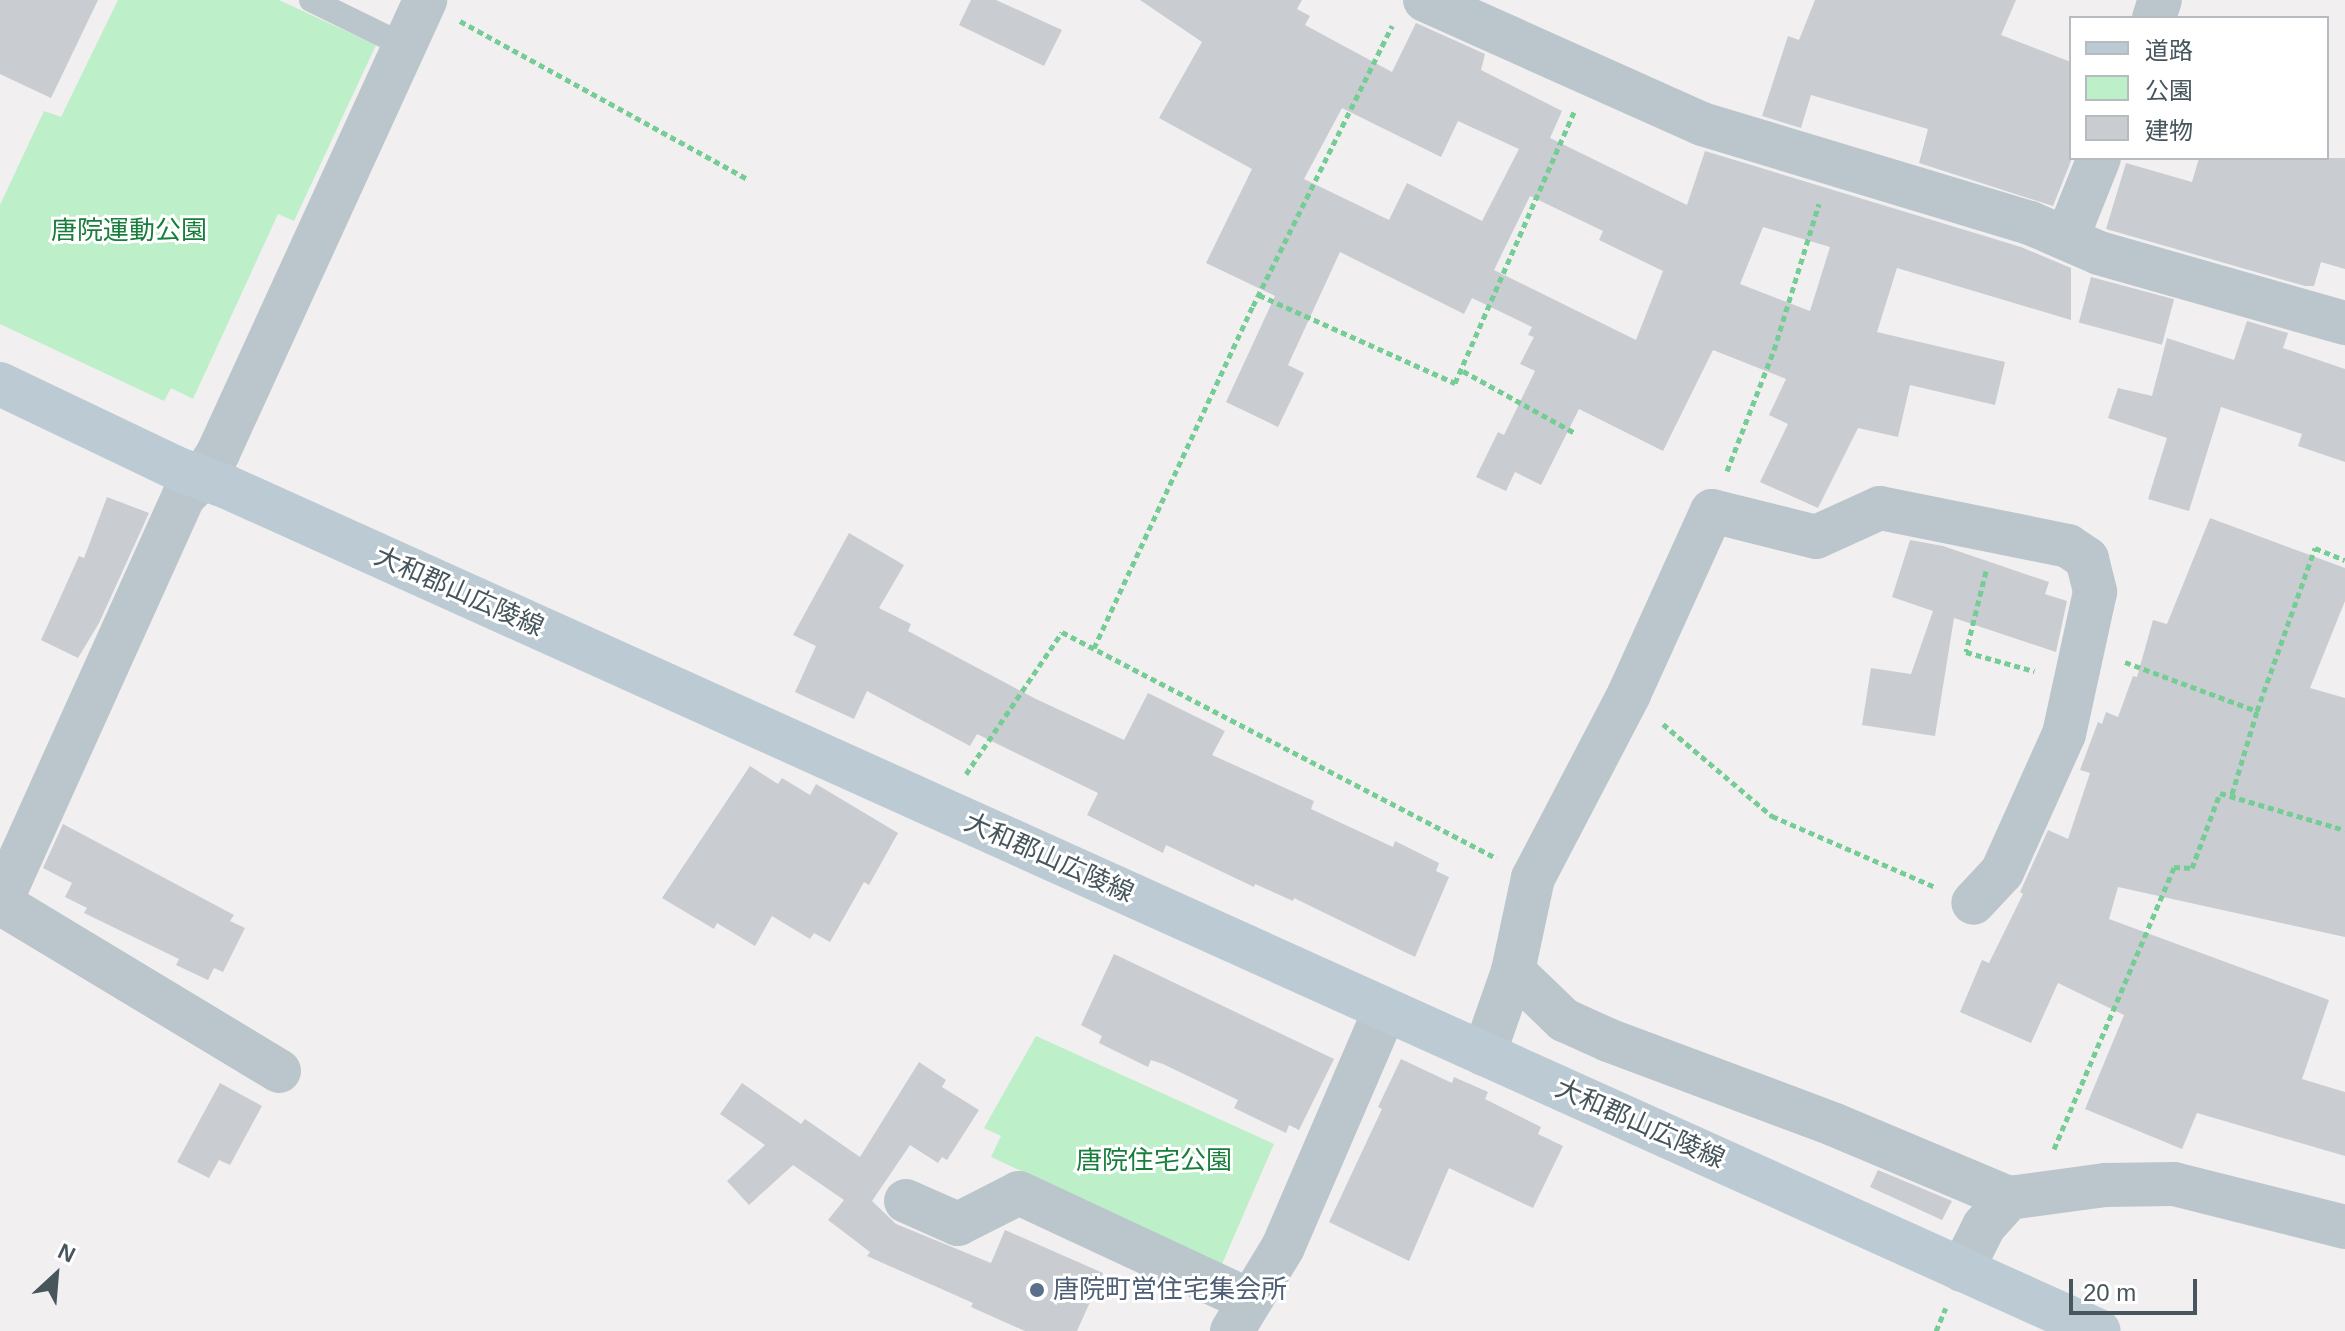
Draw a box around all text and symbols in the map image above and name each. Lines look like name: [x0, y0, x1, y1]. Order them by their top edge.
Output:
legend: [2069, 16, 2329, 160]
text: 道路: [2145, 37, 2193, 64]
text: 公園: [2145, 77, 2193, 104]
text: 建物: [2145, 117, 2193, 144]
park label: 唐院運動公園: [51, 215, 207, 247]
street label: 大和郡山広陵線: [370, 541, 548, 643]
street label: 大和郡山広陵線: [960, 807, 1138, 909]
street label: 大和郡山広陵線: [1551, 1073, 1729, 1175]
park label: 唐院住宅公園: [1076, 1145, 1232, 1177]
north arrow: [16, 1235, 96, 1315]
text: N: [54, 1238, 79, 1268]
scale bar: [2073, 1263, 2201, 1313]
place label: 唐院町営住宅集会所: [1053, 1274, 1287, 1306]
text: 20 m: [2083, 1279, 2136, 1306]
marker: 唐院町営住宅集会所: [1028, 1281, 1046, 1299]

